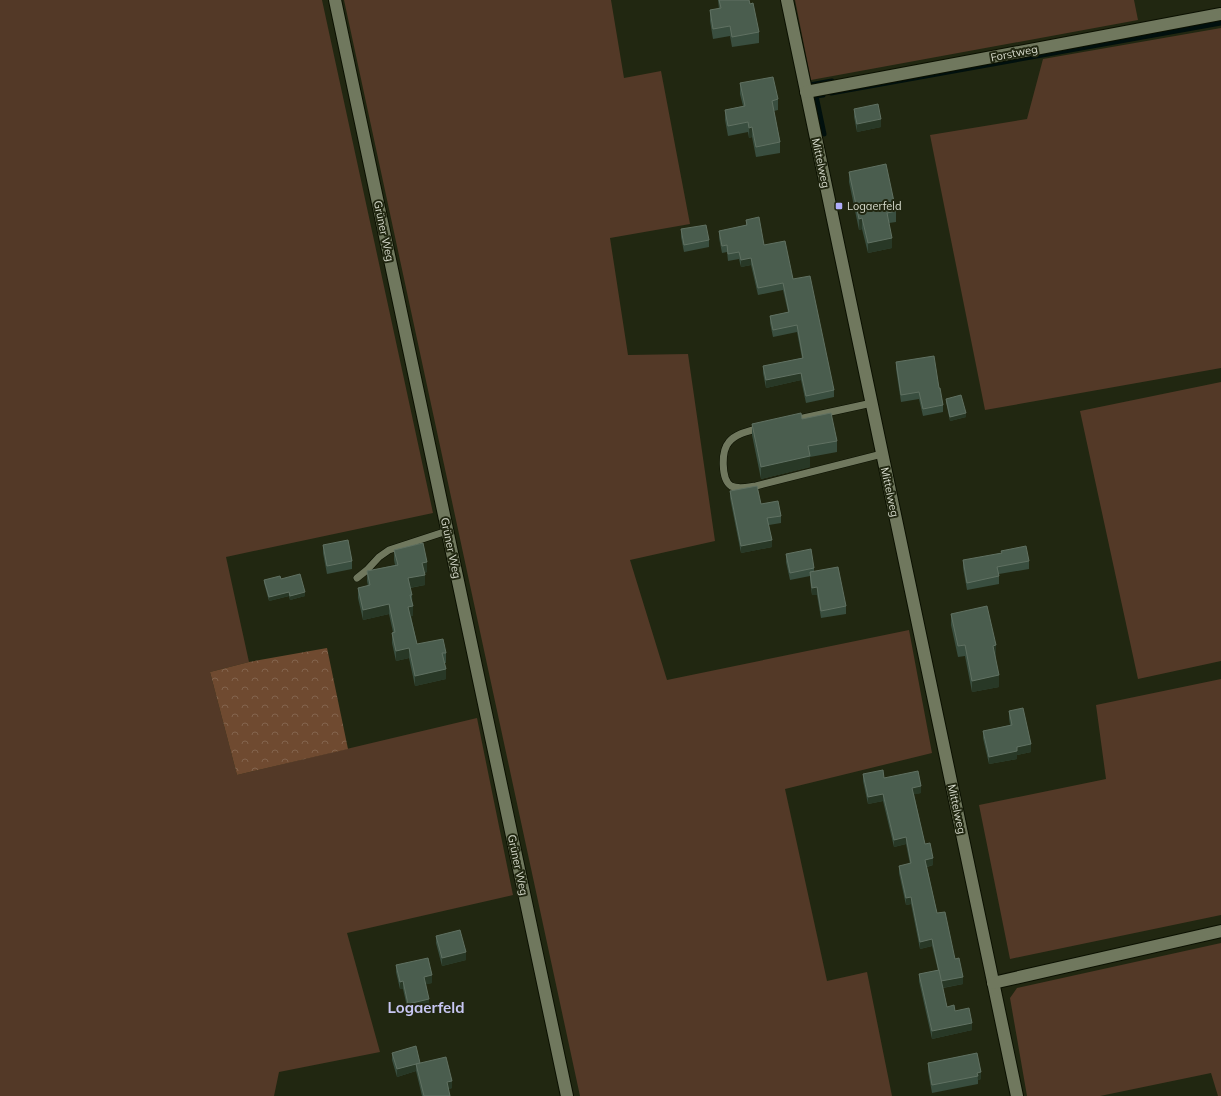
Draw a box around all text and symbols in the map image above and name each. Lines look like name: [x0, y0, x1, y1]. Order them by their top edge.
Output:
street label: Forstweg: [989, 42, 1039, 64]
street label: Mittelweg: [809, 137, 833, 189]
street label: Grüner Weg: [371, 199, 397, 263]
place label: Logaerfeld: [847, 199, 902, 213]
marker: Logaerfeld: [834, 201, 844, 211]
street label: Mittelweg: [878, 466, 902, 518]
street label: Grüner Weg: [438, 516, 464, 580]
street label: Mittelweg: [945, 783, 969, 835]
street label: Grüner Weg: [505, 833, 531, 897]
district label: Logaerfeld: [387, 998, 465, 1017]

